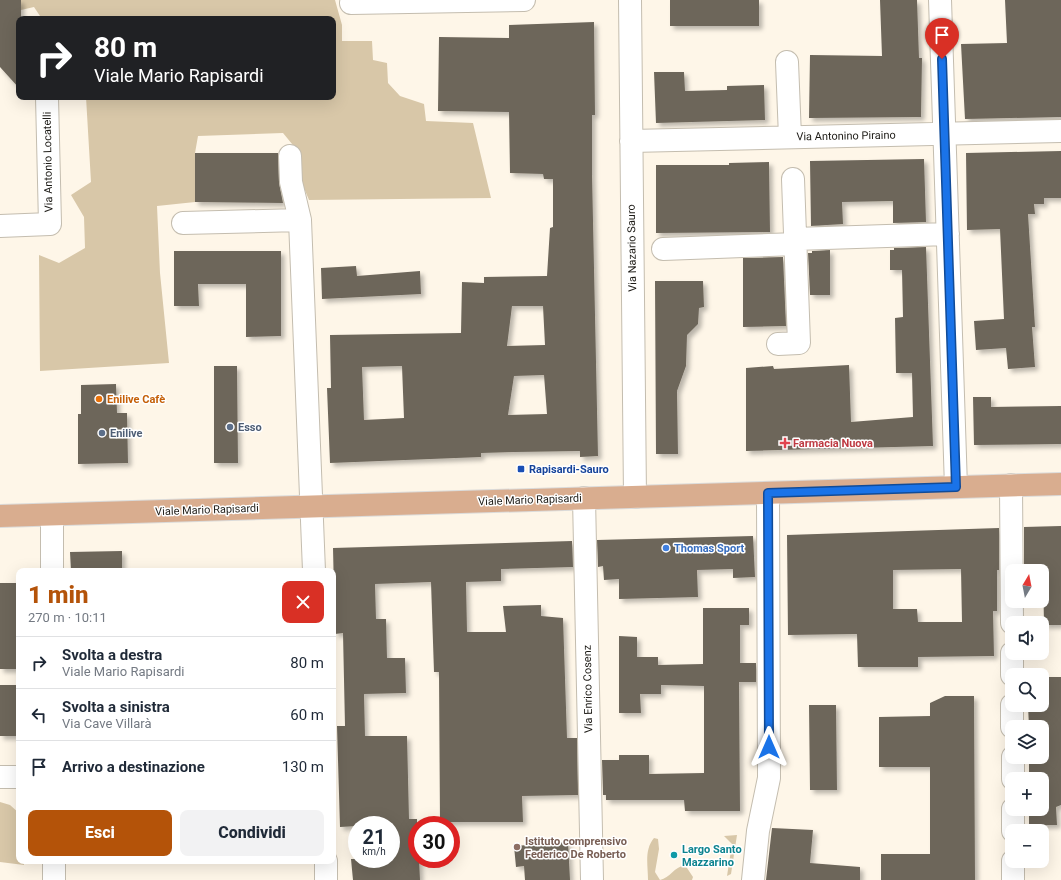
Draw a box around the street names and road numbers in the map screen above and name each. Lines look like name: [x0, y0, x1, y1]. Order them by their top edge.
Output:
street label: Via Antonio Locatelli: [41, 112, 55, 212]
street label: Via Antonino Piraino: [796, 129, 896, 143]
street label: Via Nazario Sauro: [625, 204, 639, 292]
street label: Viale Mario Rapisardi: [478, 492, 582, 508]
street label: Viale Mario Rapisardi: [155, 502, 259, 518]
street label: Via Enrico Cosenz: [581, 644, 595, 733]

